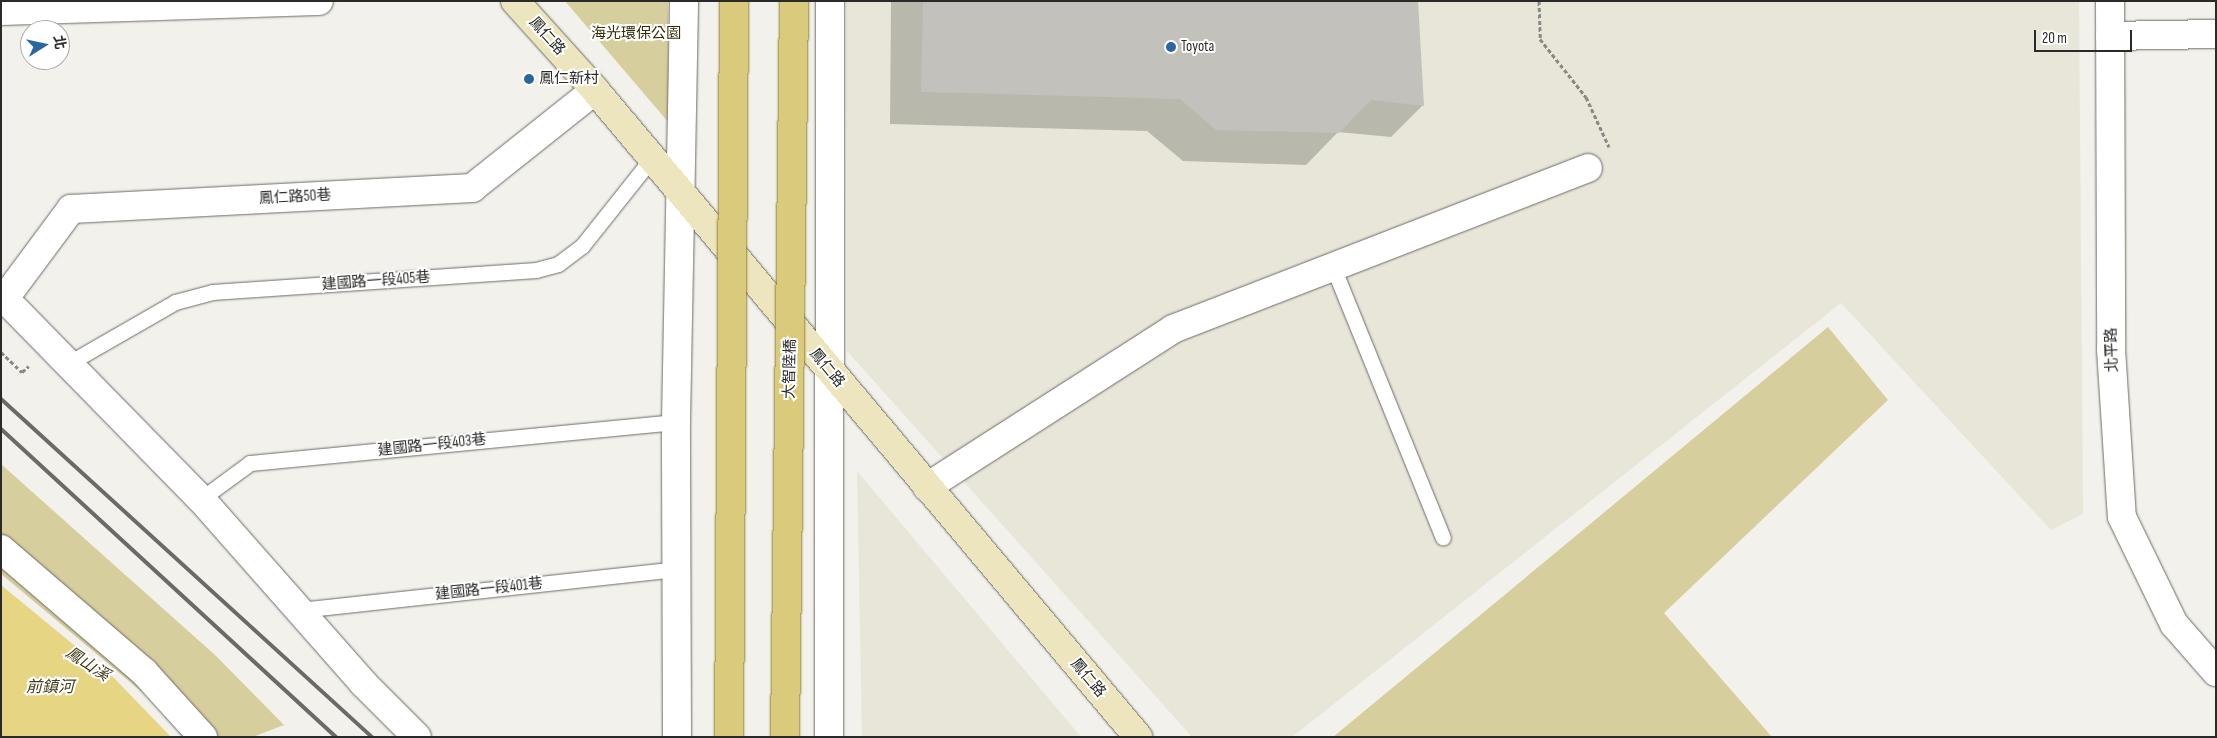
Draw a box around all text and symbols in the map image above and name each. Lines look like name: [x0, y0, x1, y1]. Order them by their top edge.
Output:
street label: 鳳仁路: [525, 13, 569, 59]
north arrow: [20, 20, 70, 70]
scale bar: [2037, 20, 2134, 52]
park label: 海光環保公園: [591, 25, 681, 43]
text: 20 m: [2042, 29, 2067, 48]
text: 北: [50, 34, 69, 51]
place label: Toyota: [1181, 38, 1214, 56]
marker: Toyota: [1165, 41, 1177, 53]
place label: 鳳仁新村: [539, 70, 599, 88]
marker: 鳳仁新村: [523, 73, 535, 85]
street label: 鳳仁路50巷: [258, 186, 332, 208]
street label: 建國路一段405巷: [321, 268, 431, 294]
street label: 北平路: [2102, 327, 2122, 373]
street label: 大智陸橋: [780, 339, 800, 399]
street label: 鳳仁路: [806, 345, 848, 391]
street label: 建國路一段403巷: [377, 430, 487, 460]
street label: 建國路一段401巷: [434, 574, 544, 604]
water label: 鳳山溪: [62, 644, 112, 686]
street label: 鳳仁路: [1067, 655, 1109, 701]
water label: 前鎮河: [26, 678, 74, 698]

